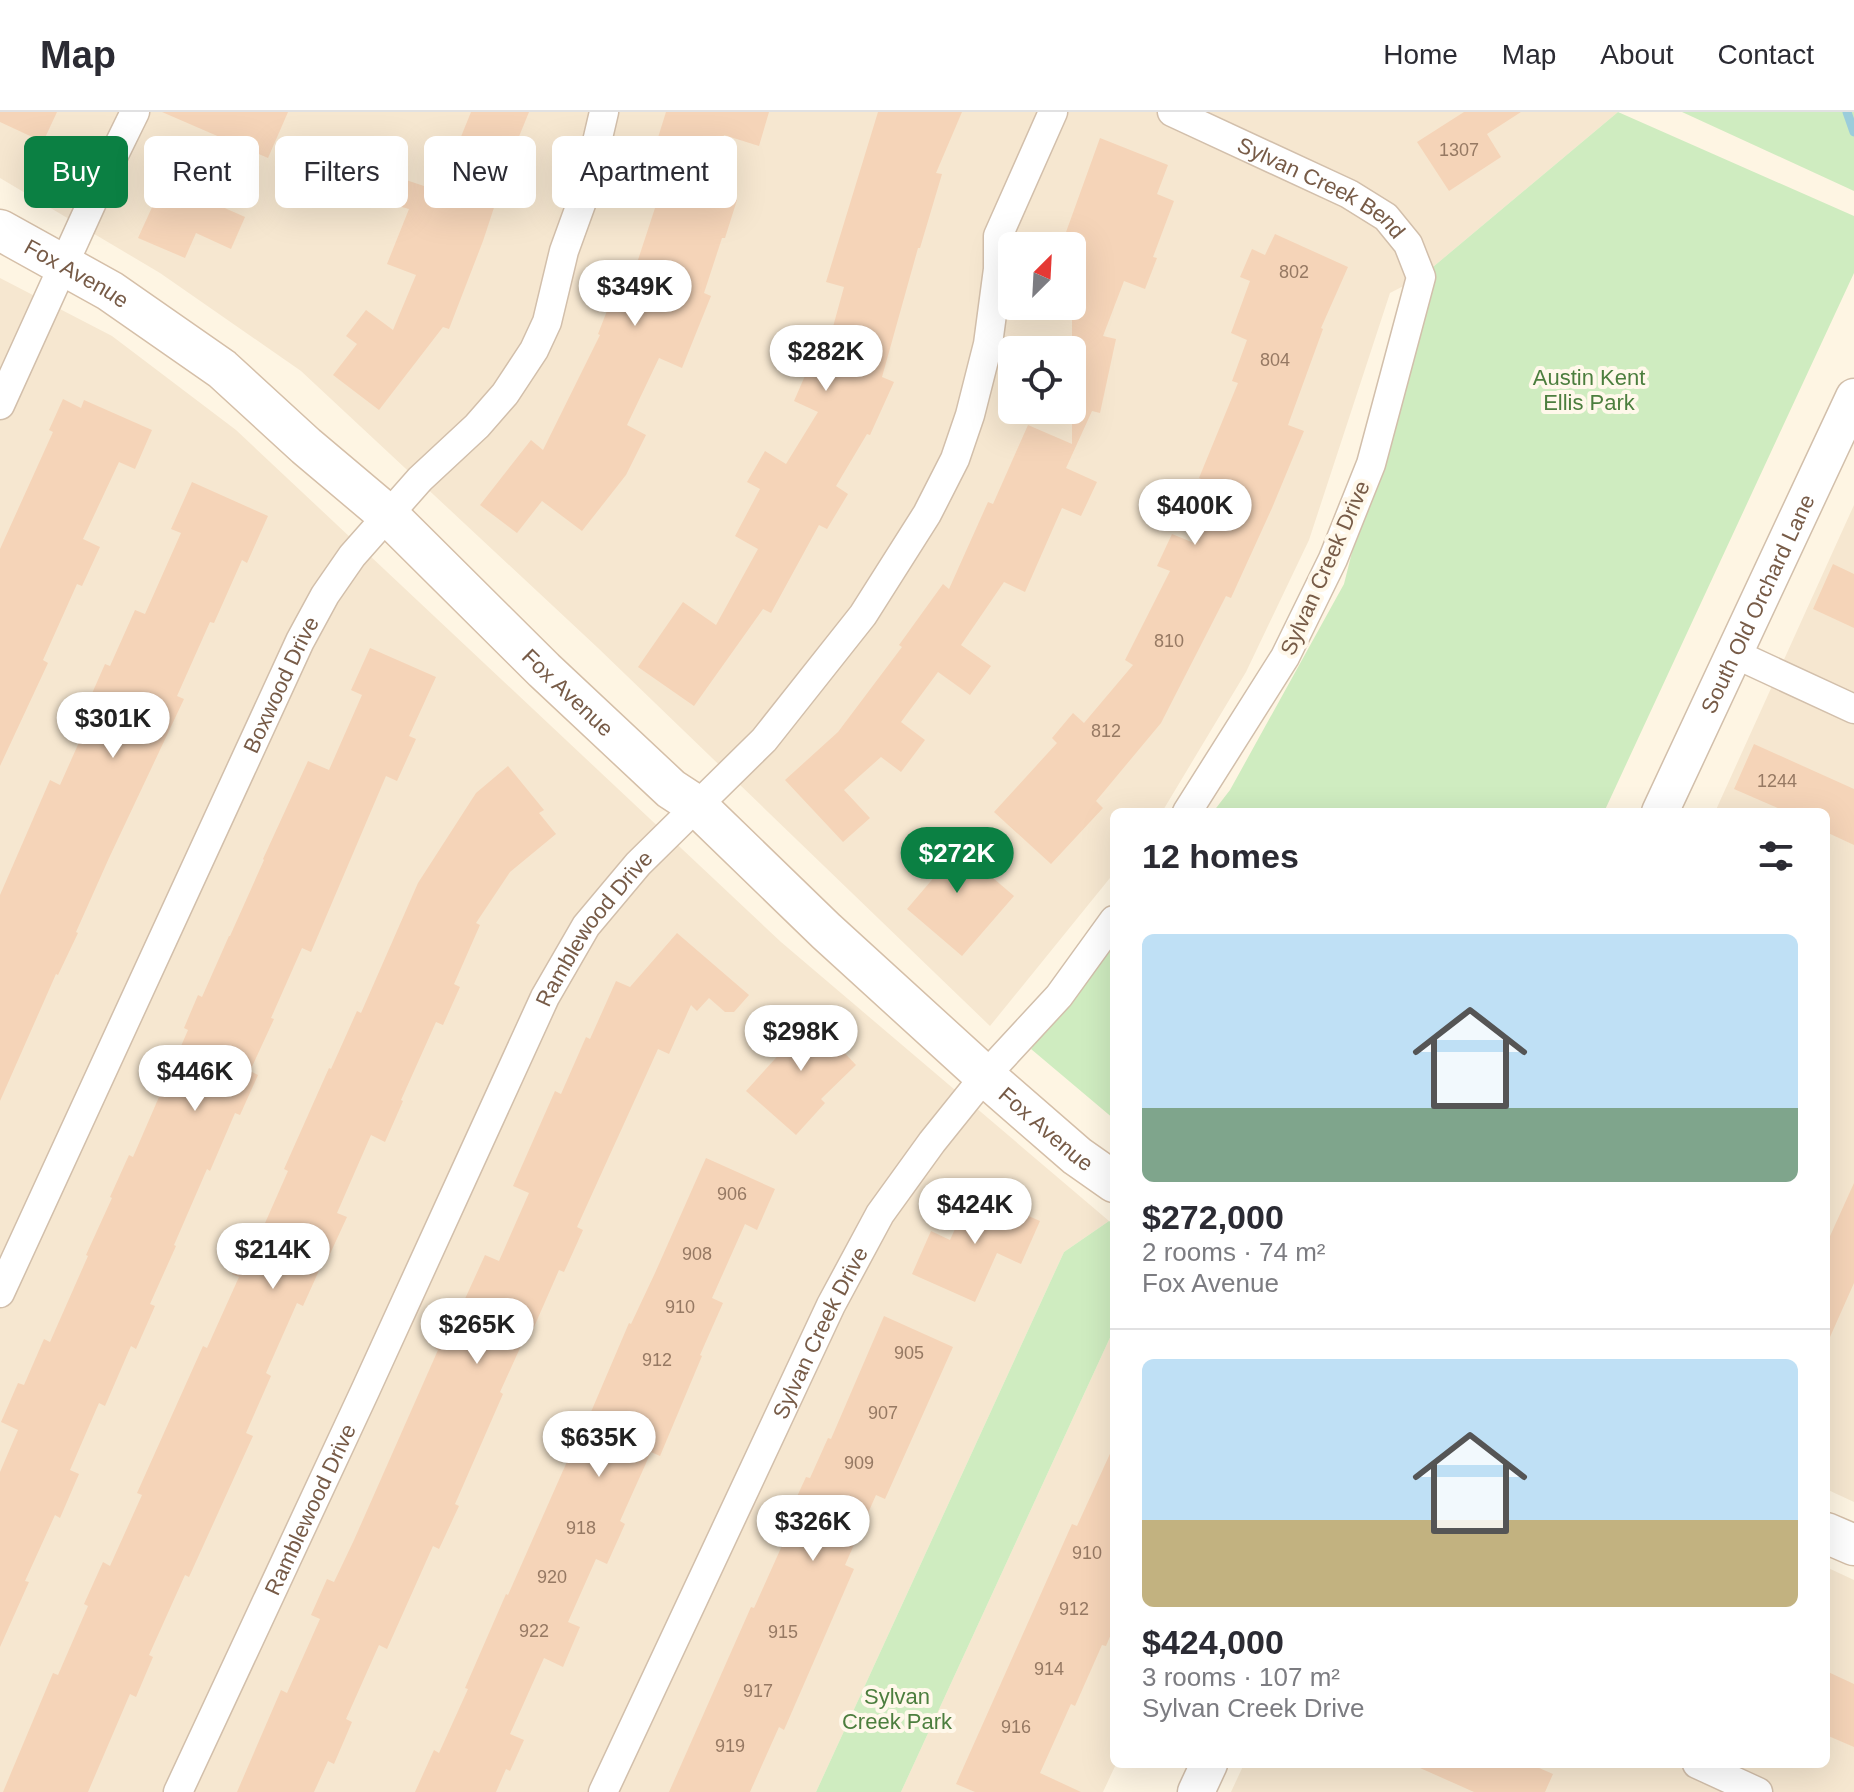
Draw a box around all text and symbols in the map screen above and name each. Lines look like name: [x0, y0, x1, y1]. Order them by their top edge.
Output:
text: Map: [40, 34, 116, 76]
text: Home: [1383, 39, 1458, 70]
text: Map: [1502, 39, 1556, 70]
text: About: [1600, 39, 1674, 70]
text: Contact: [1718, 39, 1814, 70]
street label: Sylvan Creek Bend: [1234, 132, 1411, 243]
chip: Buy: [24, 136, 128, 208]
chip: Rent: [144, 136, 259, 208]
chip: Filters: [275, 136, 408, 208]
chip: New: [424, 136, 536, 208]
chip: Apartment: [552, 136, 737, 208]
house number: 1307: [1439, 140, 1479, 160]
north arrow: [998, 232, 1086, 320]
map controls: [998, 232, 1086, 424]
street label: Fox Avenue: [20, 234, 134, 313]
pin: $349K: [579, 260, 691, 328]
house number: 802: [1279, 262, 1309, 282]
text: $349K: [597, 271, 673, 301]
pin: $282K: [770, 325, 882, 393]
text: $282K: [788, 336, 864, 366]
button: locate: [998, 336, 1086, 424]
house number: 804: [1260, 350, 1290, 370]
park label: Austin Kent Ellis Park: [1533, 365, 1645, 415]
street label: Sylvan Creek Drive: [1275, 477, 1375, 659]
pin: $400K: [1139, 479, 1251, 547]
text: $400K: [1157, 490, 1233, 520]
street label: South Old Orchard Lane: [1696, 490, 1819, 717]
street label: Boxwood Drive: [238, 612, 324, 757]
house number: 810: [1154, 631, 1184, 651]
street label: Fox Avenue: [517, 643, 619, 741]
pin: $301K: [57, 692, 169, 760]
text: $301K: [75, 703, 151, 733]
house number: 812: [1091, 721, 1121, 741]
house number: 1244: [1757, 771, 1797, 791]
pin: $272K: [901, 827, 1013, 895]
icon: filters: [1754, 834, 1798, 878]
text: 12 homes: [1142, 837, 1299, 875]
text: $272K: [919, 838, 995, 868]
street label: Ramblewood Drive: [530, 845, 657, 1010]
icon: home: [1398, 986, 1542, 1130]
pin: $298K: [745, 1005, 857, 1073]
text: $298K: [763, 1016, 839, 1046]
pin: $446K: [139, 1045, 251, 1113]
text: $446K: [157, 1056, 233, 1086]
street label: Fox Avenue: [994, 1082, 1098, 1176]
pin: $424K: [919, 1178, 1031, 1246]
house number: 906: [717, 1184, 747, 1204]
text: $424K: [937, 1189, 1013, 1219]
text: $272,000: [1142, 1198, 1284, 1236]
pin: $214K: [217, 1223, 329, 1291]
text: $214K: [235, 1234, 311, 1264]
text: 2 rooms · 74 m²: [1142, 1237, 1326, 1267]
street label: Sylvan Creek Drive: [767, 1242, 873, 1423]
house number: 908: [682, 1244, 712, 1264]
text: Fox Avenue: [1142, 1268, 1279, 1298]
house number: 910: [665, 1297, 695, 1317]
pin: $265K: [421, 1298, 533, 1366]
text: $265K: [439, 1309, 515, 1339]
house number: 905: [894, 1343, 924, 1363]
house number: 912: [642, 1350, 672, 1370]
house number: 907: [868, 1403, 898, 1423]
pin: $635K: [543, 1411, 655, 1479]
icon: home: [1398, 1411, 1542, 1555]
street label: Ramblewood Drive: [259, 1420, 360, 1599]
text: $635K: [561, 1422, 637, 1452]
house number: 909: [844, 1453, 874, 1473]
pin: $326K: [757, 1495, 869, 1563]
text: $326K: [775, 1506, 851, 1536]
house number: 918: [566, 1518, 596, 1538]
house number: 910: [1072, 1543, 1102, 1563]
house number: 920: [537, 1567, 567, 1587]
house number: 912: [1059, 1599, 1089, 1619]
house number: 922: [519, 1621, 549, 1641]
house number: 915: [768, 1622, 798, 1642]
text: $424,000: [1142, 1623, 1284, 1661]
house number: 914: [1034, 1659, 1064, 1679]
text: 3 rooms · 107 m²: [1142, 1662, 1340, 1692]
house number: 917: [743, 1681, 773, 1701]
park label: Sylvan Creek Park: [842, 1684, 953, 1734]
text: Sylvan Creek Drive: [1142, 1693, 1365, 1723]
house number: 916: [1001, 1717, 1031, 1737]
house number: 919: [715, 1736, 745, 1756]

